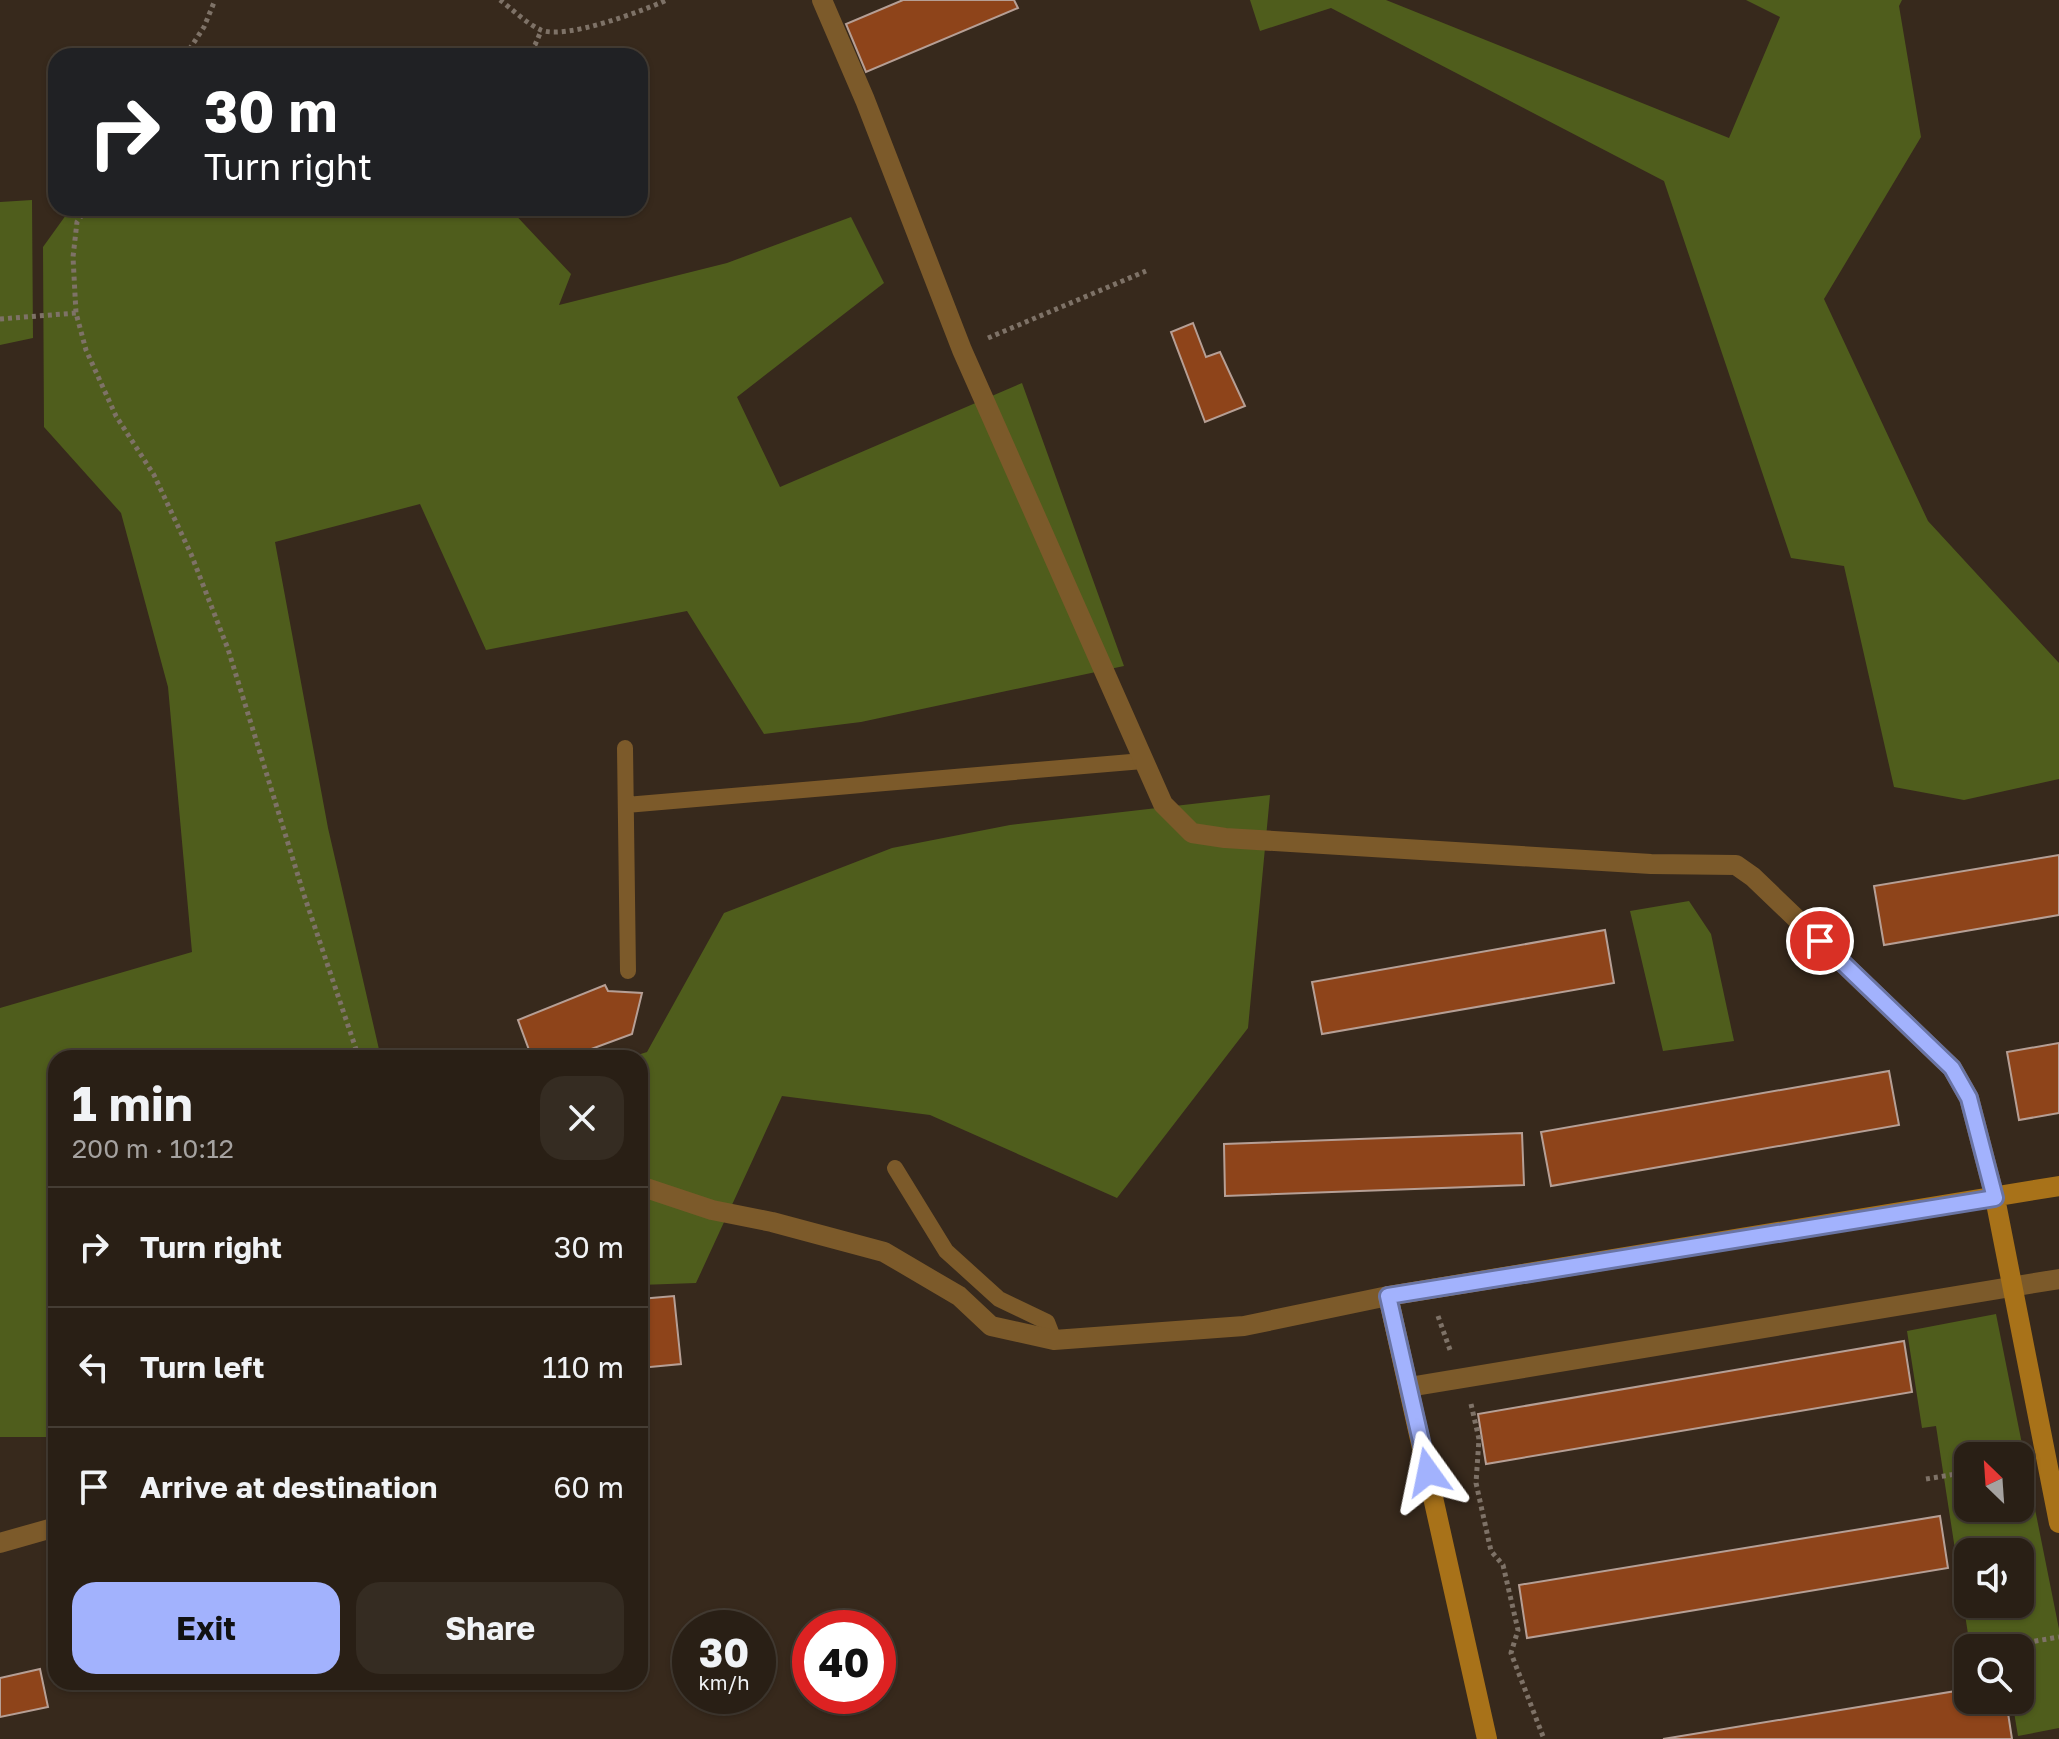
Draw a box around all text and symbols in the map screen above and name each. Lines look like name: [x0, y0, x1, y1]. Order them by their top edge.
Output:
text: 30 m: [204, 77, 338, 144]
icon: right: [72, 80, 176, 184]
text: Turn right: [204, 145, 372, 188]
pin: [1786, 907, 1854, 975]
icon: arrive: [1798, 919, 1842, 963]
text: 1 min: [72, 1074, 193, 1132]
button: close: [540, 1076, 624, 1160]
text: 200 m · 10:12: [72, 1133, 234, 1164]
icon: right: [72, 1225, 116, 1269]
text: Turn right: [140, 1229, 282, 1265]
text: 30 m: [554, 1229, 624, 1265]
icon: left: [72, 1345, 116, 1389]
text: Turn left: [140, 1349, 265, 1385]
text: 110 m: [542, 1349, 624, 1385]
position arrow: [1386, 1430, 1470, 1514]
north arrow: [1954, 1442, 2034, 1522]
map controls: [1954, 1442, 2034, 1714]
icon: arrive: [72, 1465, 116, 1509]
text: Arrive at destination: [140, 1469, 437, 1505]
text: 60 m: [553, 1469, 624, 1505]
button: sound: [1954, 1538, 2034, 1618]
button: Exit: [72, 1582, 340, 1674]
button: Share: [356, 1582, 624, 1674]
speed limit sign: 40: [792, 1610, 896, 1714]
text: 30: [699, 1628, 749, 1676]
button: search: [1954, 1634, 2034, 1714]
text: km/h: [699, 1670, 749, 1694]

